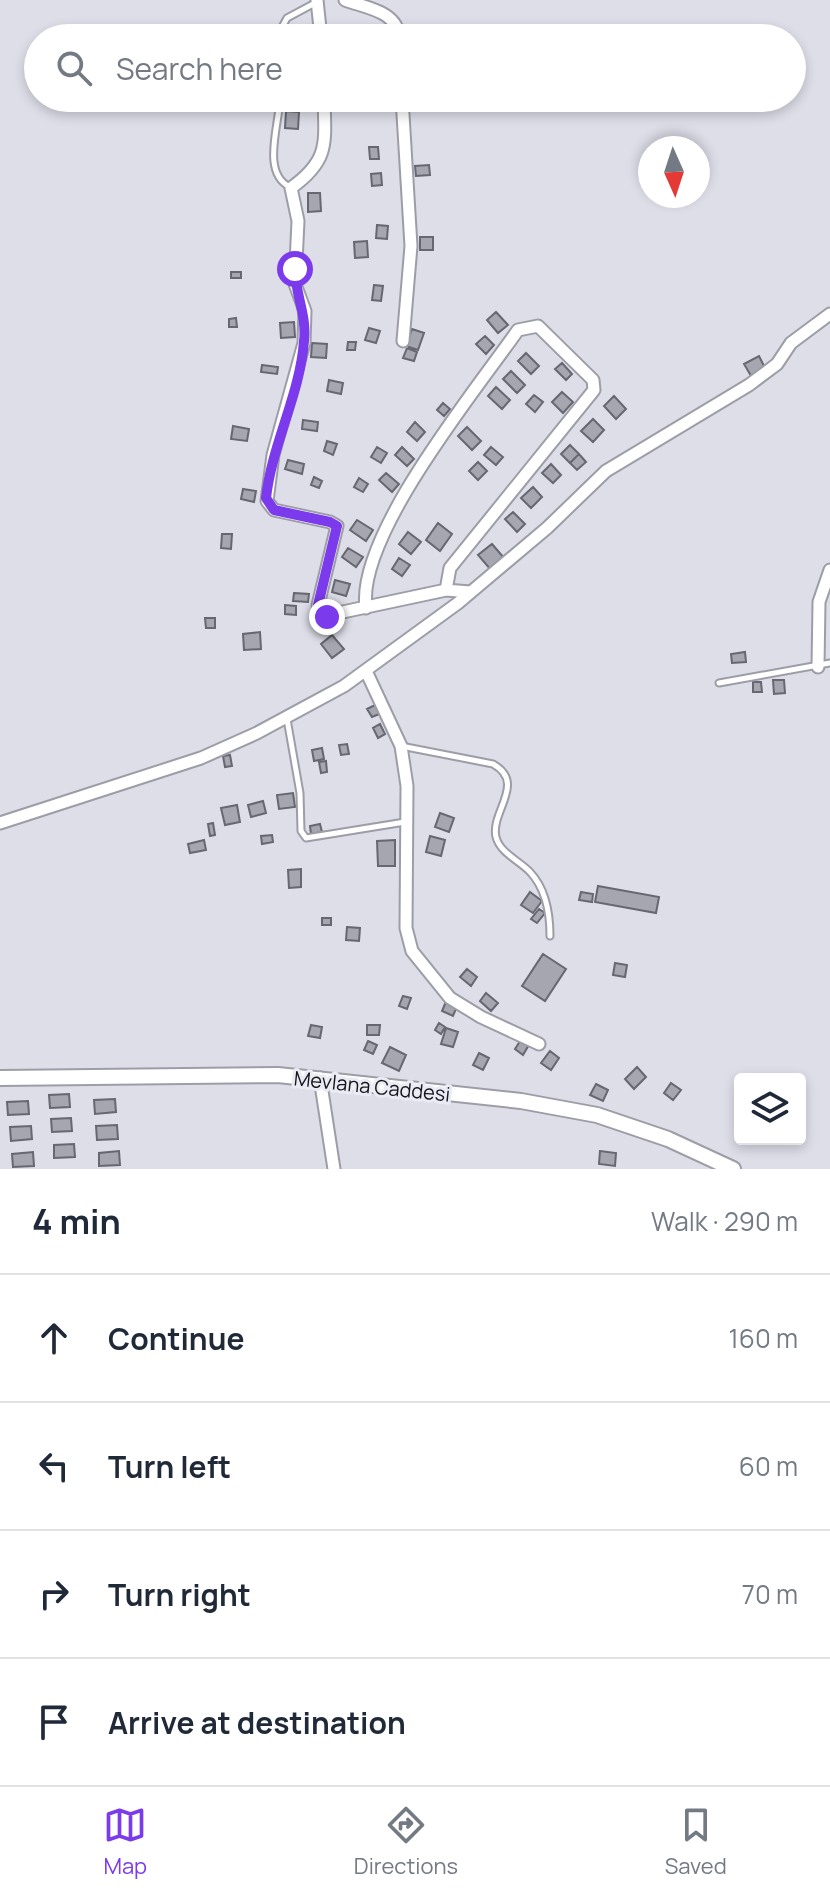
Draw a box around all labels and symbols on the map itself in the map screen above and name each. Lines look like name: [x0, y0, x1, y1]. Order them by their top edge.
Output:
north arrow: [638, 136, 710, 208]
route start: [277, 251, 313, 287]
route end: [309, 599, 345, 635]
street label: Mevlana Caddesi: [293, 1064, 451, 1108]

